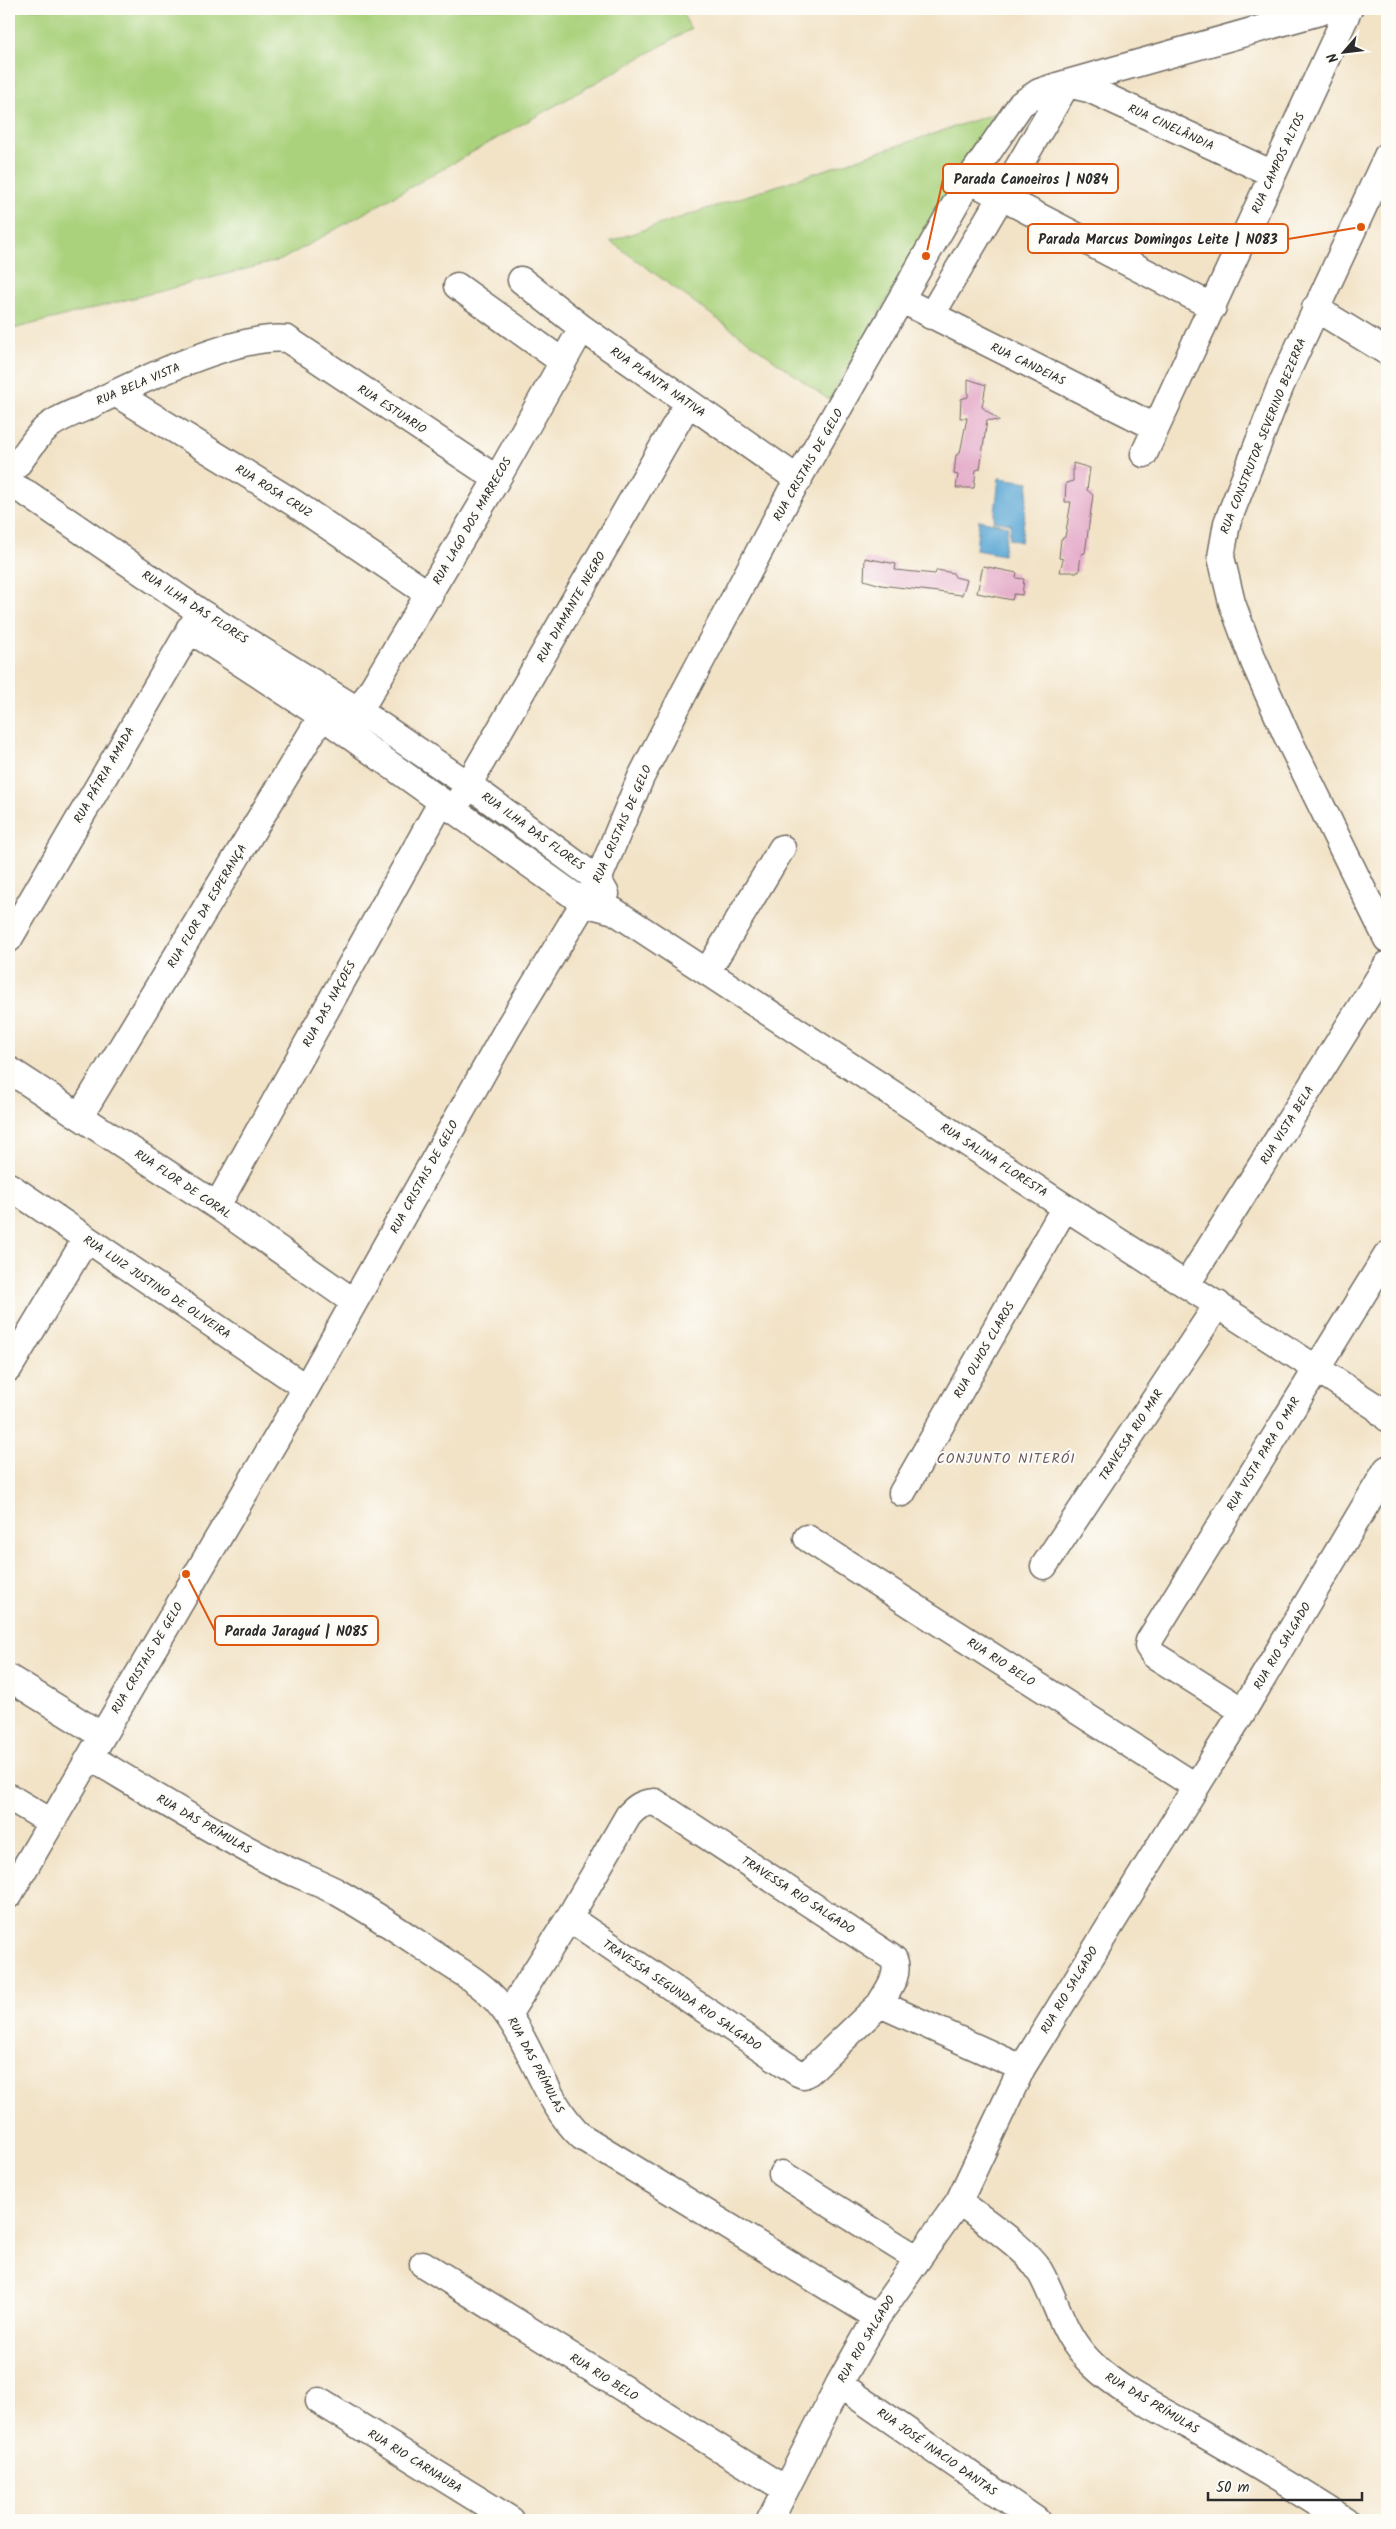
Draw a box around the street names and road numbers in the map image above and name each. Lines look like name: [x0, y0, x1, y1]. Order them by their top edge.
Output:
street label: RUA CINELÂNDIA: [1125, 99, 1217, 156]
street label: RUA CAMPOS ALTOS: [1247, 109, 1310, 217]
street label: RUA CONSTRUTOR SEVERINO BEZERRA: [1215, 335, 1312, 537]
street label: RUA CANDEIAS: [987, 338, 1069, 391]
street label: RUA PLANTA NATIVA: [606, 342, 709, 422]
street label: RUA BELA VISTA: [93, 358, 183, 411]
street label: RUA ESTUARIO: [354, 380, 430, 439]
street label: RUA CRISTAIS DE GELO: [768, 405, 849, 525]
street label: RUA LAGO DOS MARRECOS: [428, 453, 517, 589]
street label: RUA ROSA CRUZ: [231, 460, 316, 523]
street label: RUA DIAMANTE NEGRO: [532, 548, 611, 666]
street label: RUA ILHA DAS FLORES: [138, 566, 252, 649]
street label: RUA PÁTRIA AMADA: [69, 724, 140, 827]
street label: RUA CRISTAIS DE GELO: [588, 762, 657, 886]
street label: RUA ILHA DAS FLORES: [477, 787, 589, 876]
street label: RUA FLOR DA ESPERANÇA: [163, 840, 252, 972]
street label: RUA DAS NAÇOES: [298, 957, 361, 1051]
street label: RUA VISTA BELA: [1256, 1082, 1319, 1168]
street label: RUA CRISTAIS DE GELO: [385, 1117, 464, 1237]
street label: RUA SALINA FLORESTA: [936, 1118, 1051, 1202]
street label: RUA FLOR DE CORAL: [130, 1145, 235, 1224]
street label: RUA LUIZ JUSTINO DE OLIVEIRA: [79, 1231, 234, 1344]
street label: RUA OLHOS CLAROS: [949, 1298, 1020, 1402]
street label: TRAVESSA RIO MAR: [1095, 1386, 1168, 1485]
street label: RUA VISTA PARA O MAR: [1222, 1394, 1305, 1515]
street label: RUA CRISTAIS DE GELO: [107, 1598, 189, 1718]
street label: RUA RIO SALGADO: [1249, 1598, 1316, 1694]
street label: RUA RIO BELO: [963, 1633, 1039, 1692]
street label: RUA DAS PRÍMULAS: [153, 1790, 255, 1860]
street label: TRAVESSA RIO SALGADO: [737, 1852, 859, 1940]
street label: TRAVESSA SEGUNDA RIO SALGADO: [599, 1935, 765, 2056]
street label: RUA RIO SALGADO: [1036, 1942, 1103, 2038]
street label: RUA DAS PRÍMULAS: [502, 2014, 569, 2117]
street label: RUA RIO SALGADO: [833, 2291, 900, 2387]
street label: RUA RIO BELO: [566, 2349, 642, 2406]
street label: RUA DAS PRÍMULAS: [1101, 2368, 1203, 2439]
street label: RUA JOSÉ INACIO DANTAS: [873, 2404, 1001, 2502]
street label: RUA RIO CARNAUBA: [364, 2425, 466, 2498]

